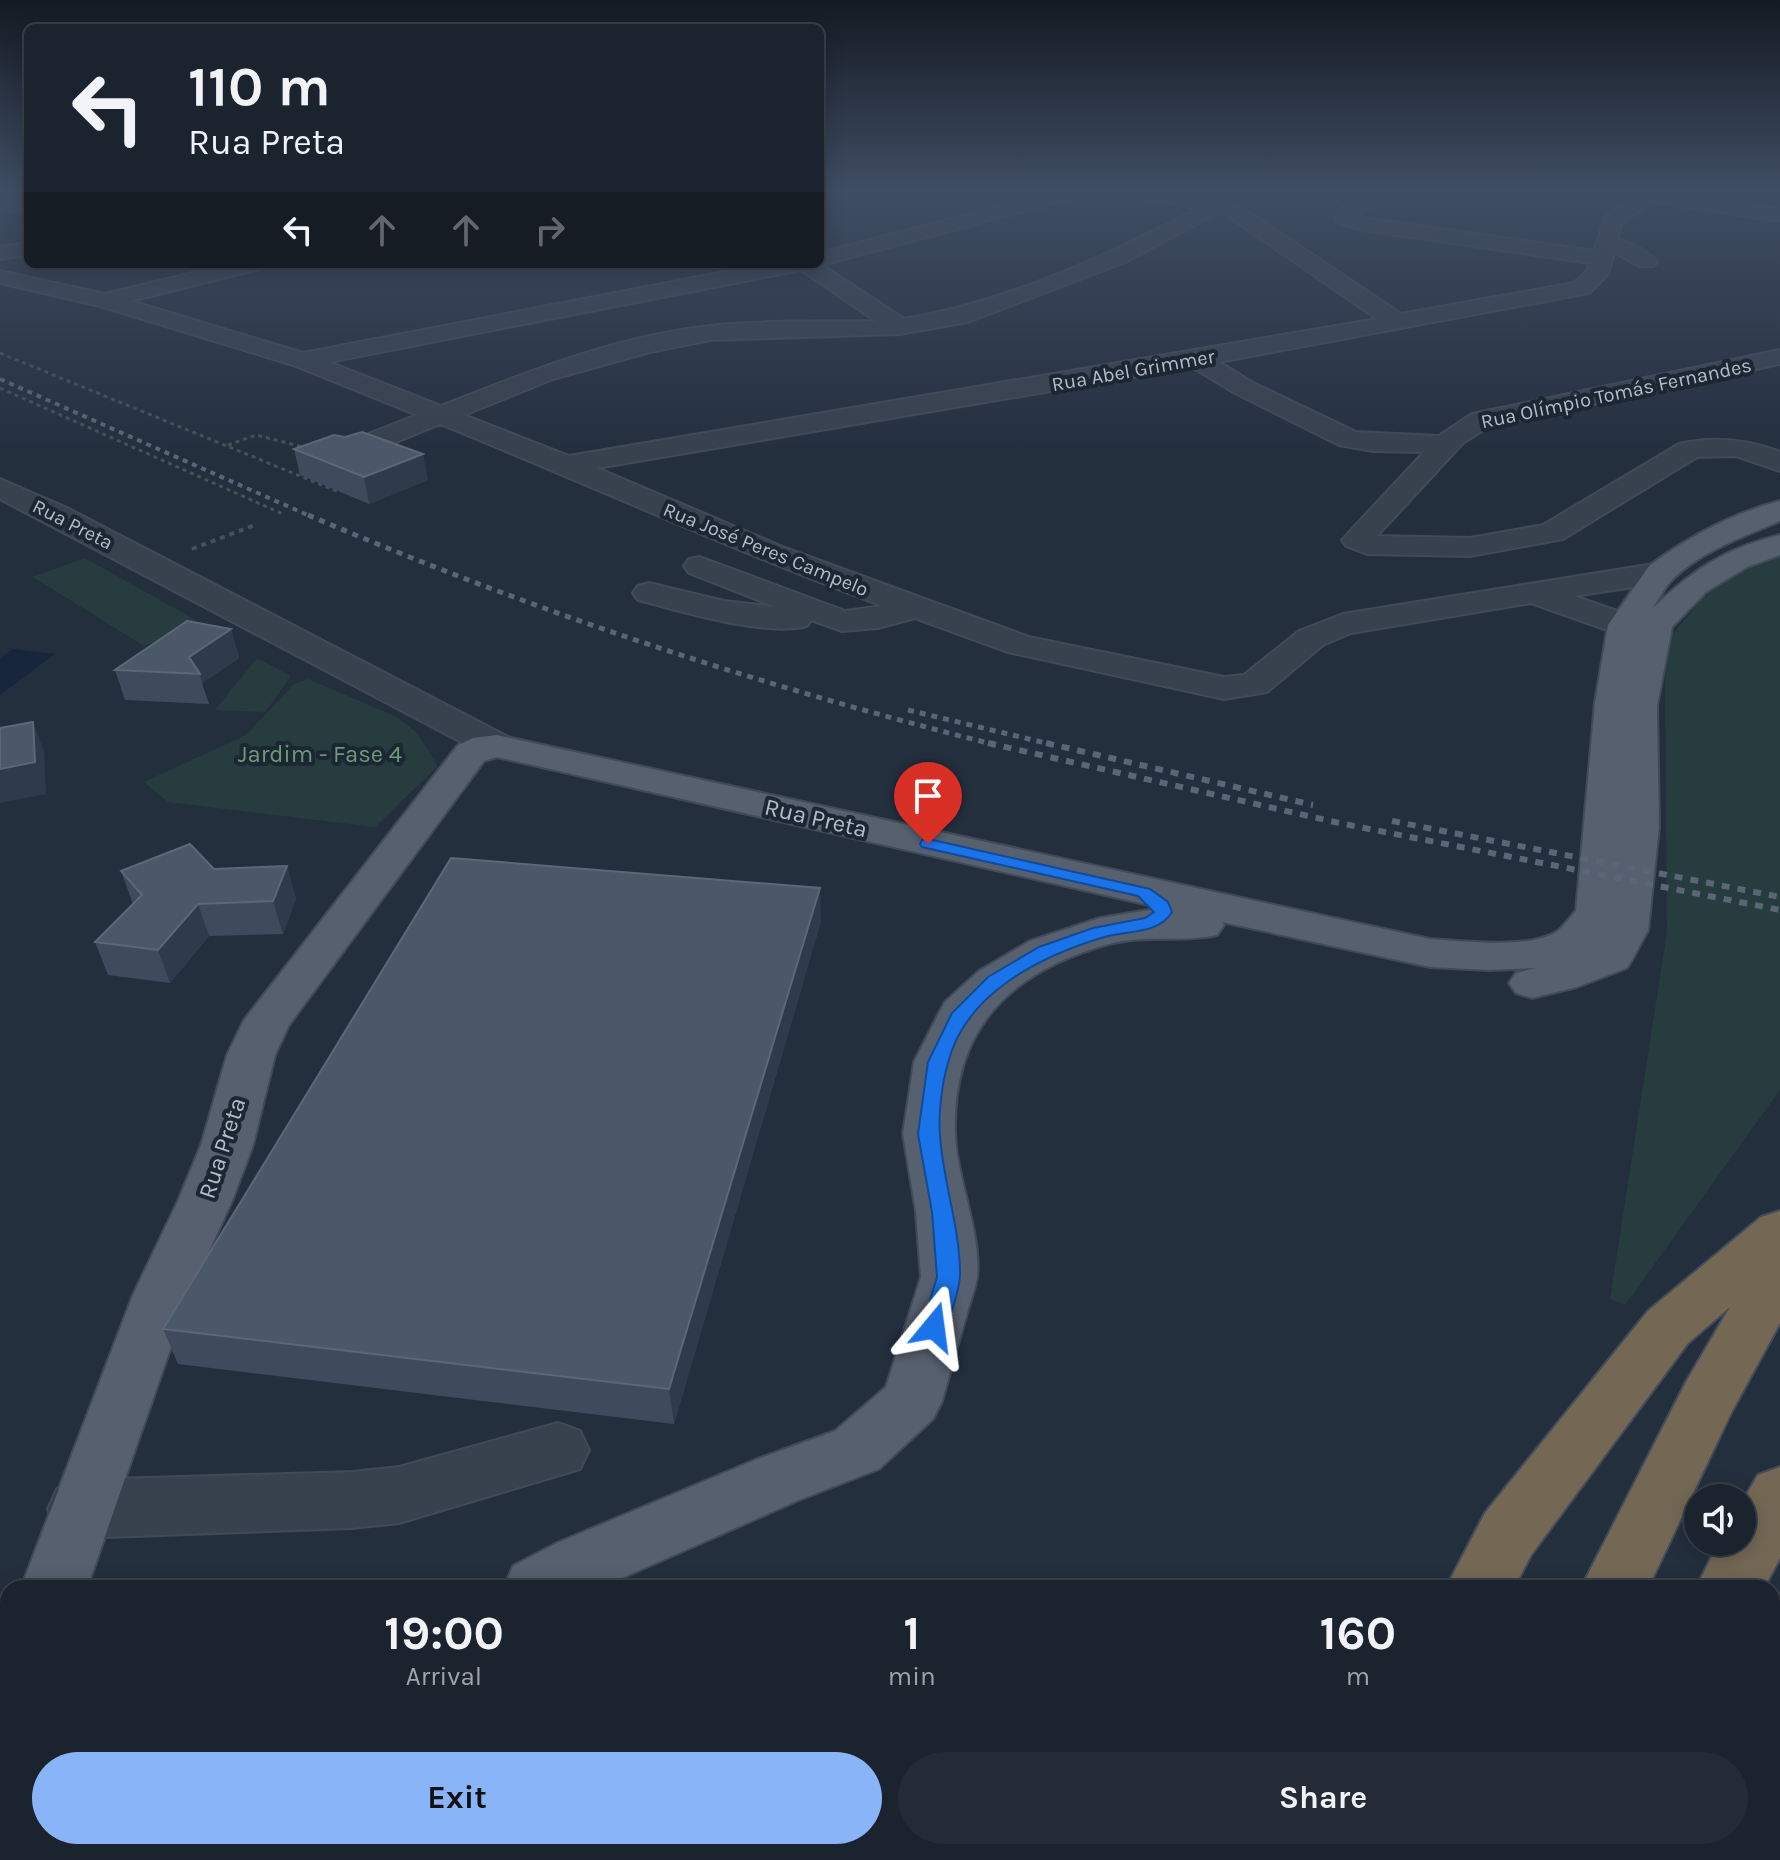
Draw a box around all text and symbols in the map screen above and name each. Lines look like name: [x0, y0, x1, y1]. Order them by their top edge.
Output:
text: 110 m: [188, 54, 331, 119]
icon: left: [56, 56, 160, 160]
text: Rua Preta: [188, 121, 345, 163]
icon: left: [276, 208, 320, 252]
icon: ahead: [360, 208, 404, 252]
icon: ahead: [444, 208, 488, 252]
icon: right: [528, 208, 572, 252]
street label: Rua Abel Grimmer: [1050, 345, 1217, 396]
street label: Rua Olímpio Tomás Fernandes: [1479, 354, 1754, 433]
street label: Rua Preta: [29, 494, 117, 554]
street label: Rua José Peres Campelo: [660, 498, 872, 601]
park label: Jardim - Fase 4: [238, 740, 402, 768]
pin: [894, 762, 962, 844]
icon: arrive: [906, 774, 950, 818]
street label: Rua Preta: [762, 793, 870, 843]
street label: Rua Preta: [193, 1094, 251, 1202]
position arrow: [892, 1285, 976, 1369]
map controls: [1684, 1484, 1756, 1556]
button: sound: [1684, 1484, 1756, 1556]
text: 19:00: [384, 1605, 504, 1661]
text: 1: [903, 1605, 920, 1661]
text: 160: [1320, 1605, 1396, 1661]
text: Arrival: [406, 1661, 482, 1692]
text: min: [888, 1661, 936, 1692]
text: m: [1346, 1661, 1370, 1692]
button: Exit: [32, 1752, 882, 1844]
button: Share: [898, 1752, 1748, 1844]

